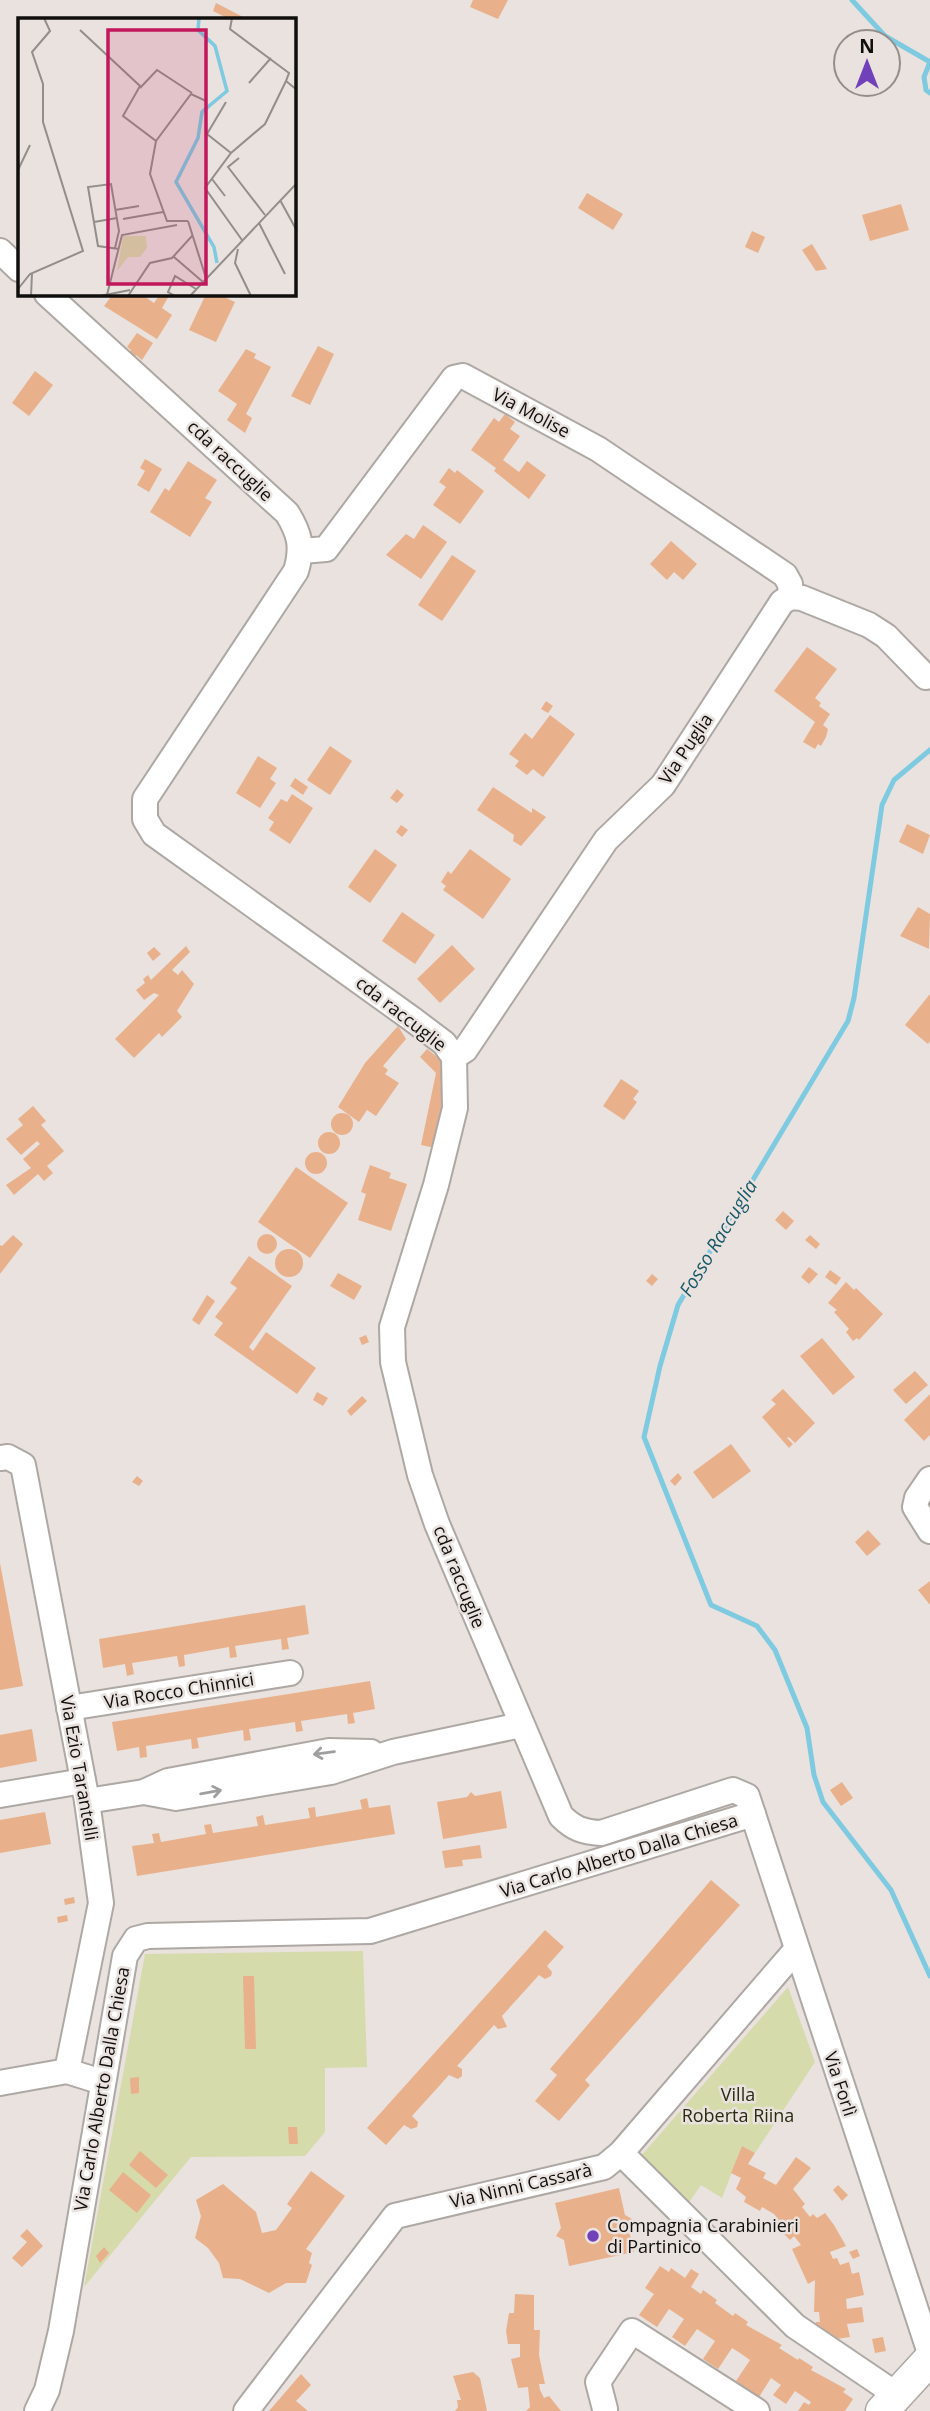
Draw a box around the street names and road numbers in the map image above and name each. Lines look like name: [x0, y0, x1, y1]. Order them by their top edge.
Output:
street label: Via Molise: [488, 382, 575, 443]
street label: cda raccuglie: [183, 414, 279, 506]
street label: Via Puglia: [653, 708, 718, 789]
street label: cda raccuglie: [351, 970, 452, 1056]
street label: cda raccuglie: [428, 1522, 491, 1632]
street label: Via Rocco Chinnici: [102, 1666, 255, 1714]
street label: Via Ezio Tarantelli: [55, 1693, 105, 1842]
street label: Via Carlo Alberto Dalla Chiesa: [497, 1807, 741, 1903]
street label: Via Carlo Alberto Dalla Chiesa: [68, 1965, 134, 2213]
street label: Via Forlì: [819, 2048, 863, 2119]
street label: Via Ninni Cassarà: [447, 2157, 594, 2213]

